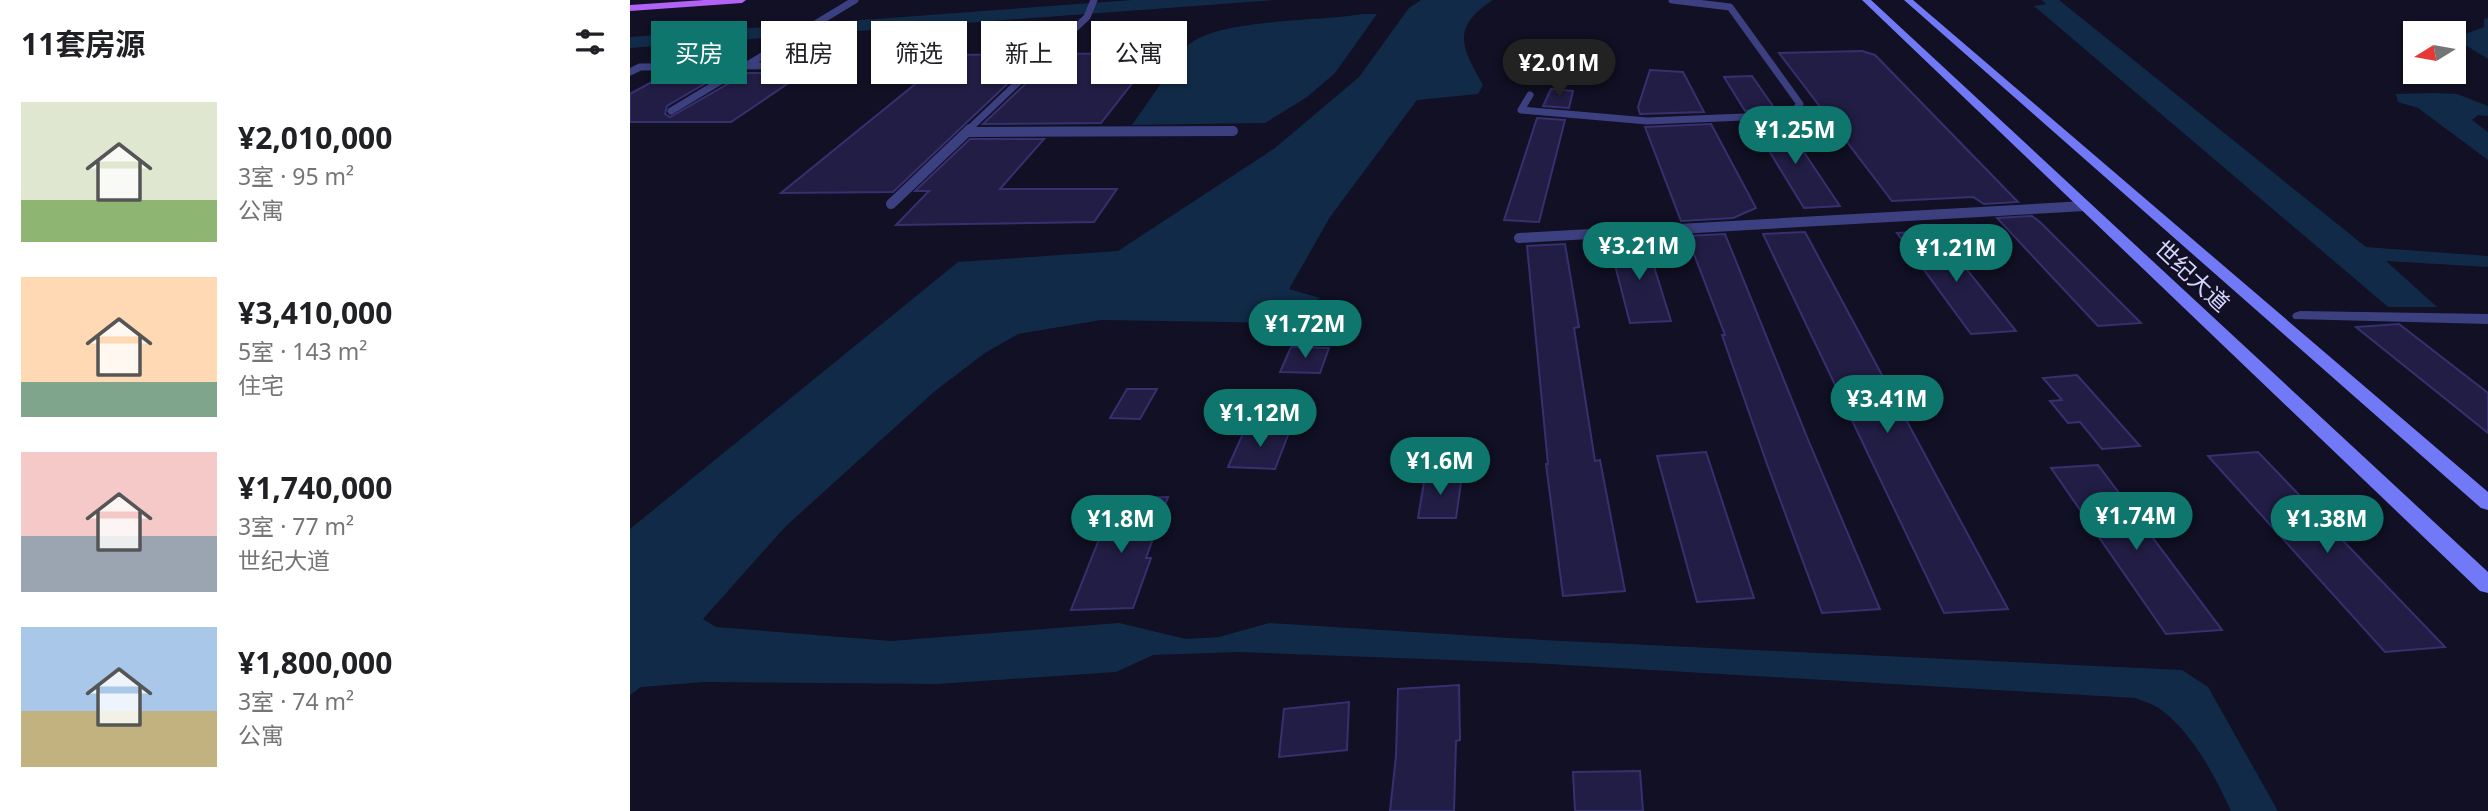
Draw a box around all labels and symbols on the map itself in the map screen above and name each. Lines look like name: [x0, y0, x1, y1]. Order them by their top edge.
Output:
north arrow: [2403, 21, 2466, 84]
pin: ¥2.01M: [1502, 40, 1616, 99]
pin: ¥1.25M: [1738, 106, 1852, 166]
pin: ¥3.21M: [1582, 222, 1696, 282]
pin: ¥1.21M: [1899, 224, 2013, 284]
street label: 世纪大道: [2148, 232, 2237, 318]
pin: ¥1.72M: [1248, 300, 1362, 360]
pin: ¥3.41M: [1830, 376, 1944, 435]
pin: ¥1.12M: [1203, 390, 1317, 449]
pin: ¥1.6M: [1391, 438, 1489, 497]
pin: ¥1.74M: [2079, 492, 2193, 552]
pin: ¥1.8M: [1072, 496, 1170, 555]
pin: ¥1.38M: [2270, 496, 2384, 555]

